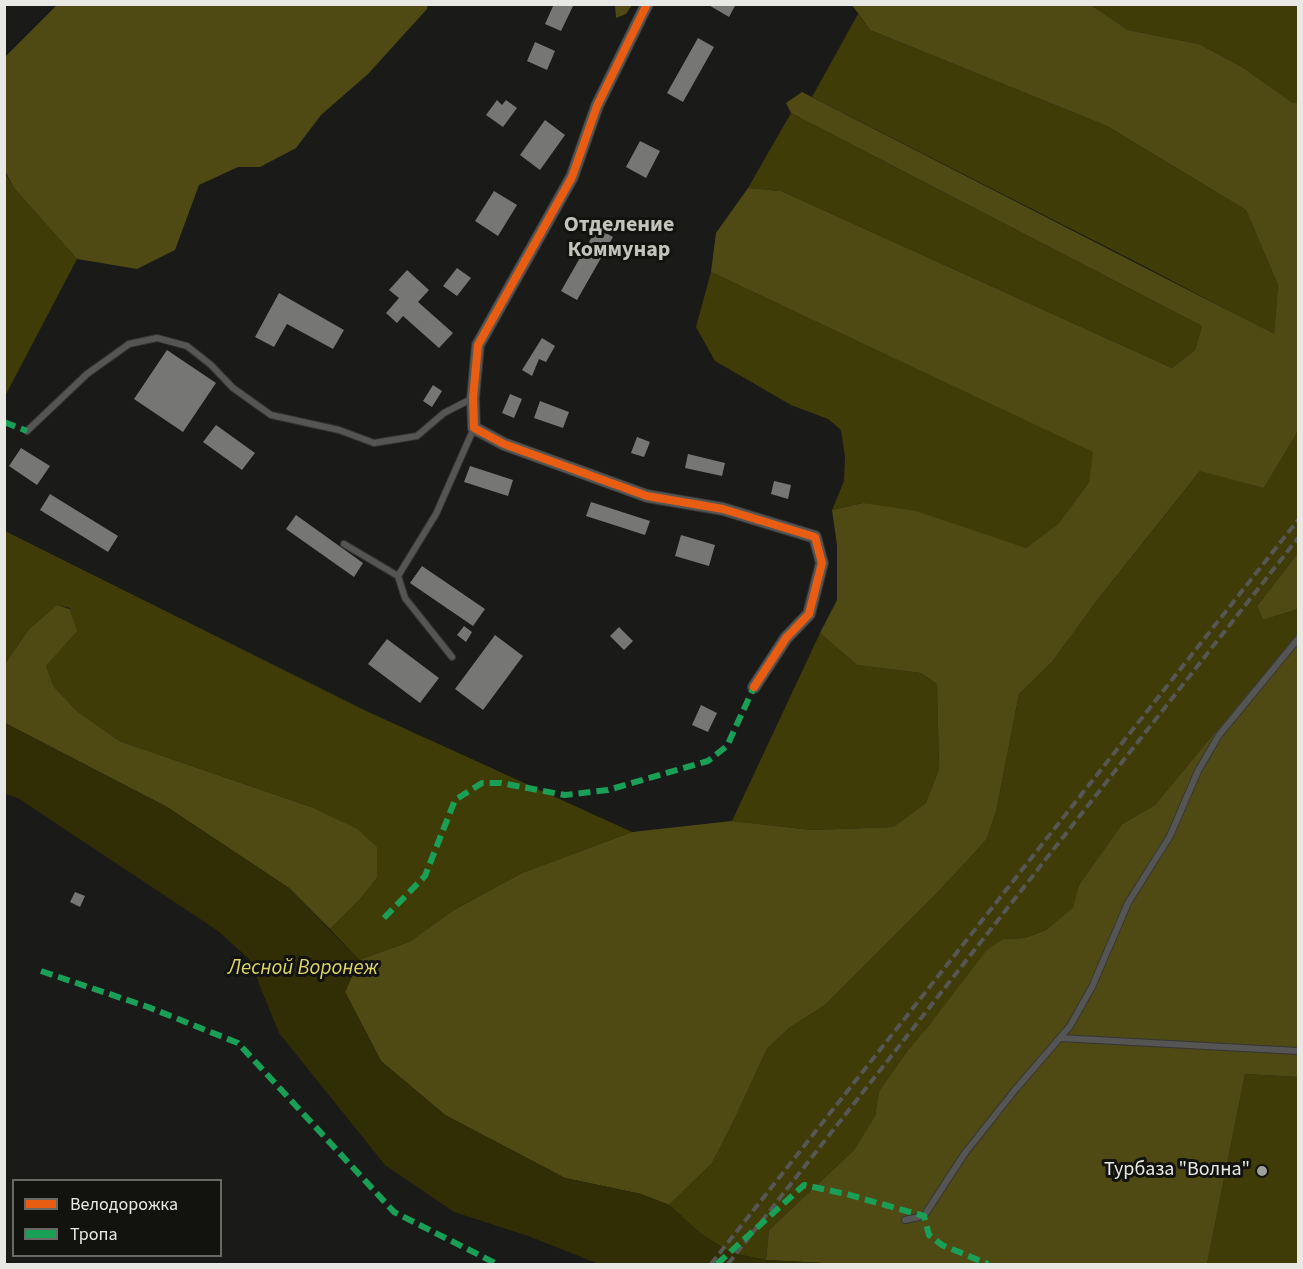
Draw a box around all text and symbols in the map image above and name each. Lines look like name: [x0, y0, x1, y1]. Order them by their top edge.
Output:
district label: Отделение Коммунар: [564, 213, 674, 264]
water label: Лесной Воронеж: [228, 956, 378, 982]
place label: Турбаза "Волна": [1104, 1159, 1250, 1183]
marker: Турбаза "Волна": [1255, 1164, 1269, 1178]
legend: [12, 1179, 222, 1257]
text: Велодорожка: [70, 1192, 178, 1217]
text: Тропа: [70, 1222, 118, 1247]

